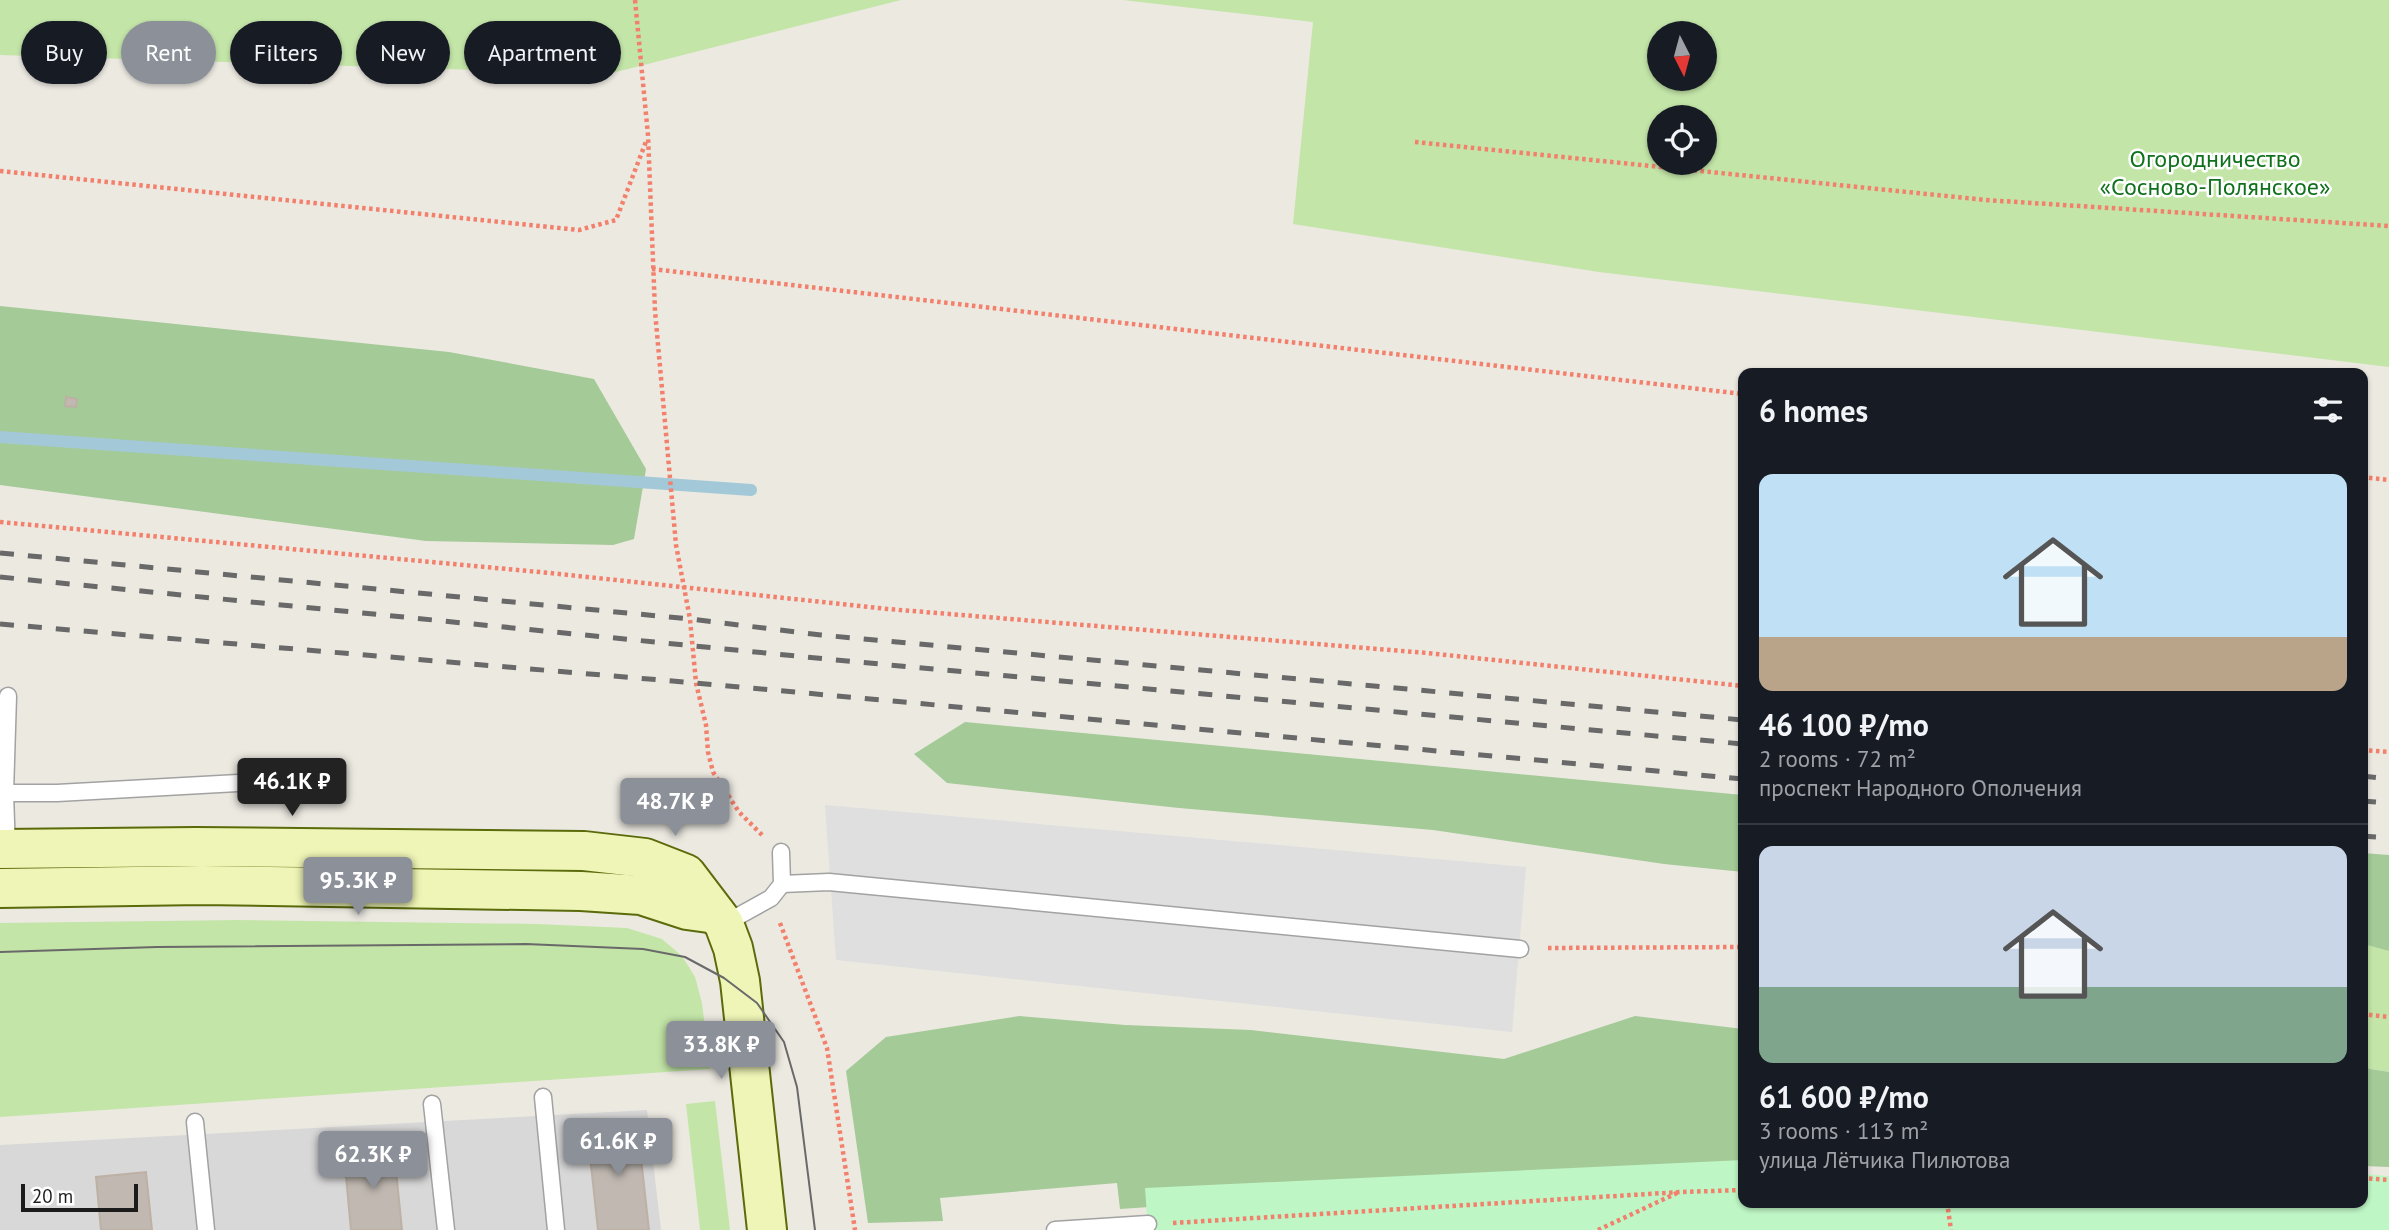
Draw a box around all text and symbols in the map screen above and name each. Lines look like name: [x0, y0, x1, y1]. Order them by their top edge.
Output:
chip: Buy: [21, 21, 107, 84]
chip: Rent: [121, 21, 216, 84]
chip: Filters: [230, 21, 342, 84]
chip: New: [356, 21, 450, 84]
chip: Apartment: [464, 21, 621, 84]
north arrow: [1647, 21, 1717, 91]
map controls: [1647, 21, 1717, 175]
button: locate: [1647, 105, 1717, 175]
park label: Огородничество «Сосново-Полянское»: [2100, 143, 2330, 202]
text: 6 homes: [1759, 391, 1868, 430]
icon: filters: [2309, 391, 2347, 429]
icon: home: [1990, 519, 2116, 645]
text: 46 100 ₽/mo: [1759, 705, 1929, 744]
text: 2 rooms · 72 m²: [1759, 744, 1916, 773]
pin: 46.1K ₽: [227, 758, 357, 818]
text: 46.1K ₽: [253, 766, 331, 795]
text: проспект Народного Ополчения: [1759, 773, 2082, 802]
pin: 48.7K ₽: [610, 778, 740, 838]
text: 48.7K ₽: [636, 786, 714, 815]
pin: 95.3K ₽: [293, 858, 423, 917]
text: 95.3K ₽: [319, 865, 397, 894]
icon: home: [1990, 891, 2116, 1017]
pin: 33.8K ₽: [656, 1021, 786, 1081]
text: 33.8K ₽: [682, 1029, 760, 1058]
text: 61 600 ₽/mo: [1759, 1077, 1929, 1116]
text: 3 rooms · 113 m²: [1759, 1116, 1928, 1145]
pin: 61.6K ₽: [553, 1118, 683, 1178]
text: 61.6K ₽: [579, 1126, 657, 1155]
pin: 62.3K ₽: [308, 1132, 438, 1191]
text: 62.3K ₽: [334, 1139, 412, 1168]
text: улица Лётчика Пилютова: [1759, 1145, 2010, 1174]
scale bar: [21, 1181, 138, 1213]
text: 20 m: [32, 1184, 73, 1208]

